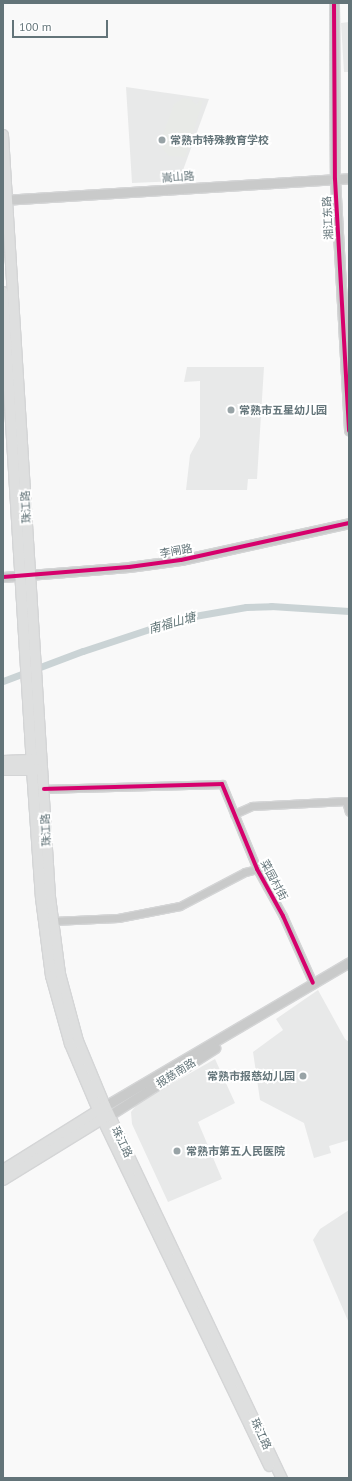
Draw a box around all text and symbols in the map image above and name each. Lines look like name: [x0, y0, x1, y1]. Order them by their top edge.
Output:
scale bar: [14, 12, 110, 38]
text: 100 m: [19, 19, 52, 34]
place label: 常熟市特殊教育学校: [170, 133, 269, 147]
marker: 常熟市特殊教育学校: [157, 135, 167, 145]
street label: 嵩山路: [161, 169, 195, 185]
street label: 湘江东路: [320, 196, 336, 240]
place label: 常熟市五星幼儿园: [239, 403, 327, 417]
marker: 常熟市五星幼儿园: [226, 405, 236, 415]
street label: 珠江路: [19, 490, 33, 524]
street label: 李闸路: [159, 542, 193, 560]
water label: 南福山塘: [147, 609, 197, 637]
street label: 珠江路: [39, 813, 53, 847]
street label: 菜园村街: [258, 857, 290, 903]
street label: 报慈南路: [154, 1056, 198, 1090]
place label: 常熟市报慈幼儿园: [207, 1069, 295, 1083]
marker: 常熟市报慈幼儿园: [298, 1071, 308, 1081]
street label: 珠江路: [109, 1124, 135, 1160]
place label: 常熟市第五人民医院: [186, 1144, 285, 1158]
marker: 常熟市第五人民医院: [171, 1145, 183, 1157]
street label: 珠江路: [248, 1416, 274, 1452]

